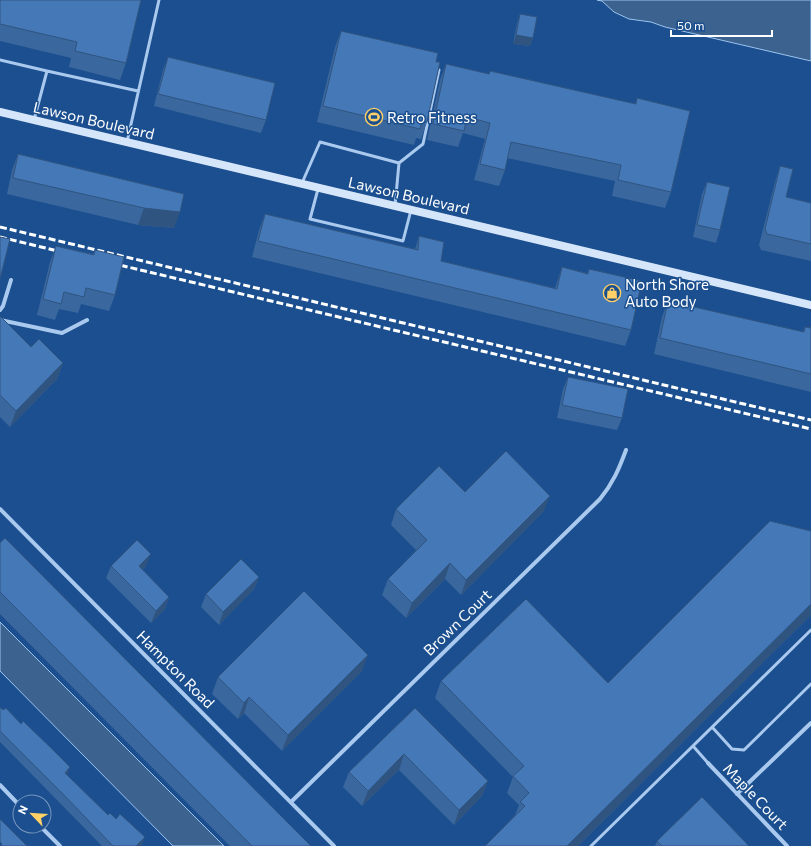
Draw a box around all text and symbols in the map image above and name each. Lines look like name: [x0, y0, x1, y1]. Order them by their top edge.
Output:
scale bar: [671, 12, 772, 38]
text: 50 m: [677, 18, 705, 32]
street label: Lawson Boulevard: [32, 97, 156, 143]
sports icon: Retro Fitness: [364, 107, 384, 127]
place label: Retro Fitness: [387, 108, 477, 126]
street label: Lawson Boulevard: [347, 172, 471, 218]
place label: North Shore Auto Body: [625, 275, 709, 310]
shop icon: North Shore Auto Body: [602, 283, 622, 303]
street label: Brown Court: [419, 585, 495, 659]
street label: Hampton Road: [133, 626, 219, 712]
street label: Maple Court: [720, 759, 792, 833]
north arrow: [12, 794, 52, 834]
text: N: [15, 803, 30, 816]

